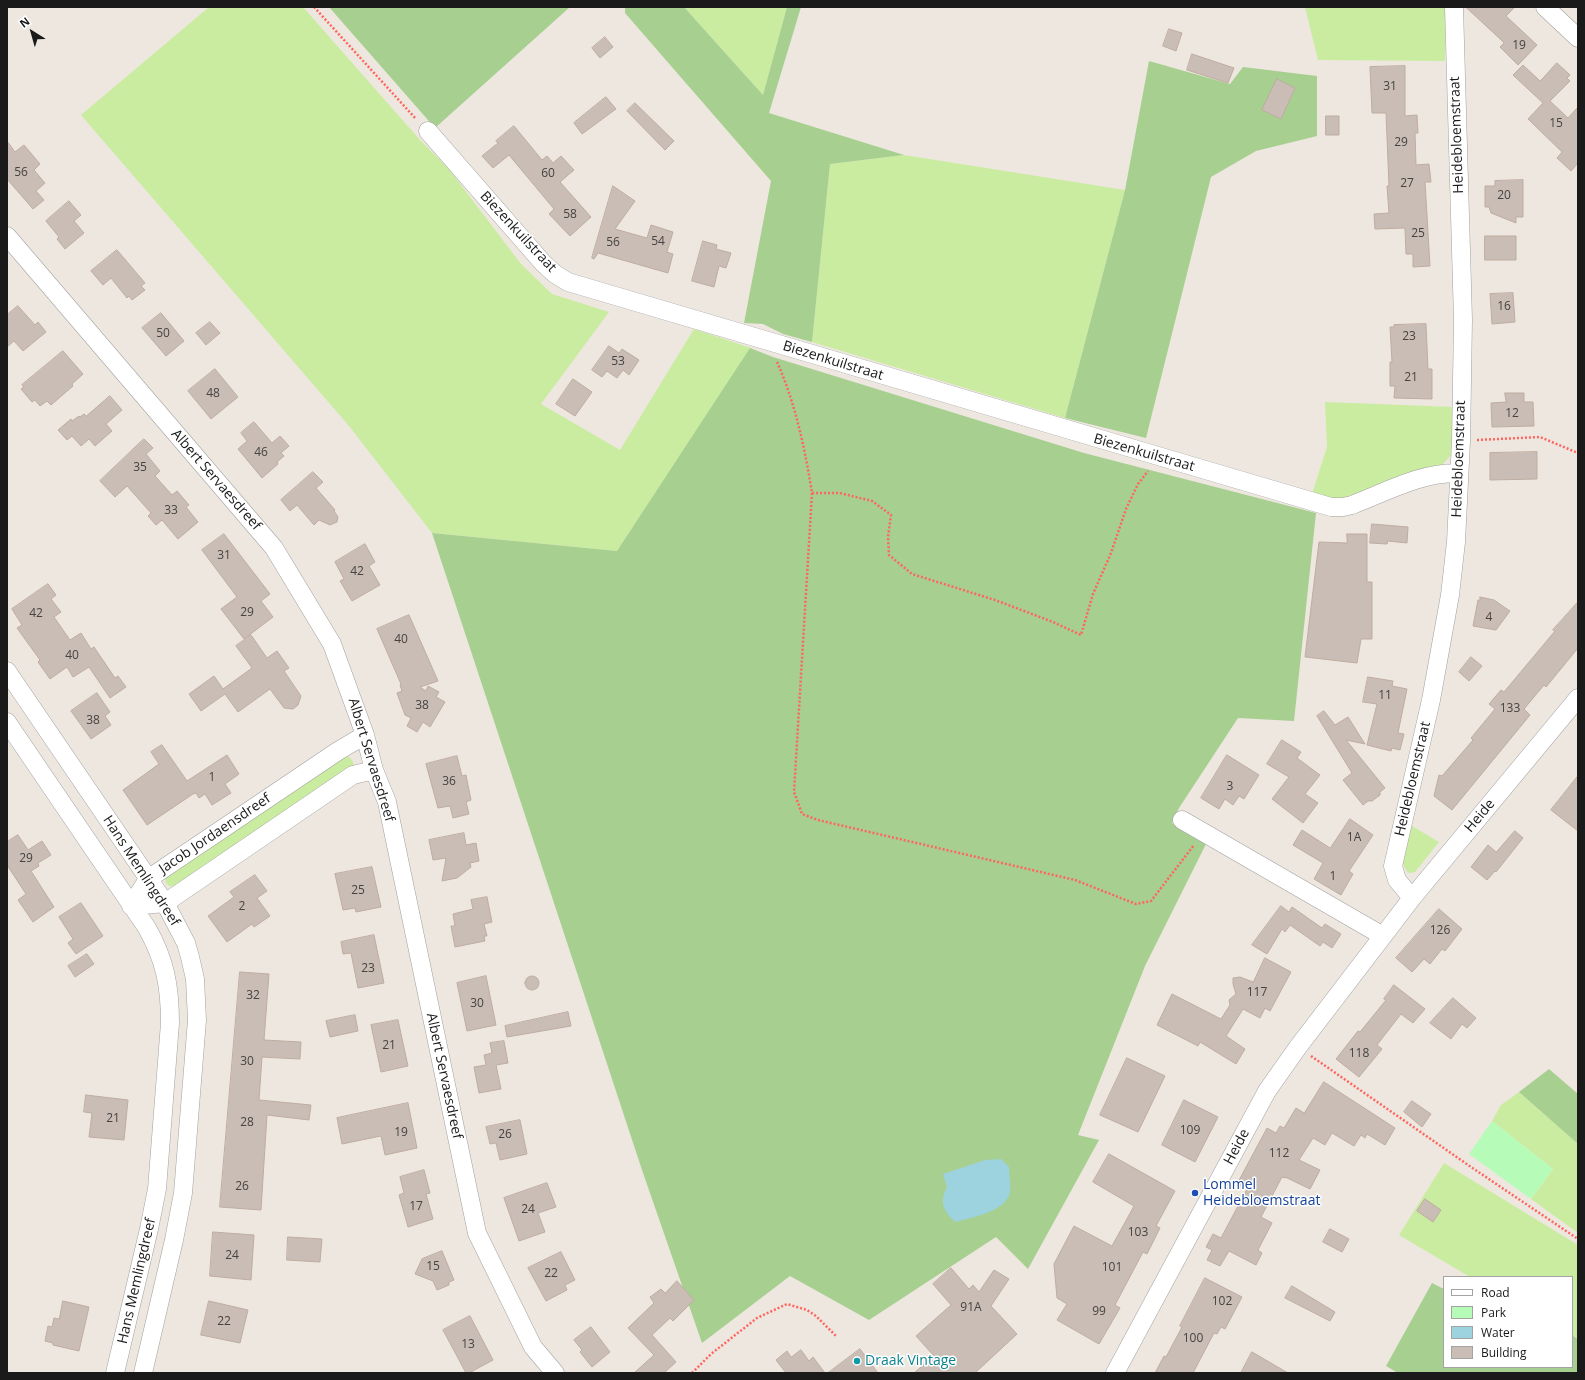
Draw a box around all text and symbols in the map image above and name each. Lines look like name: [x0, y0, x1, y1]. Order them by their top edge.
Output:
north arrow: [12, 12, 52, 52]
text: N: [16, 13, 33, 31]
house number: 19: [1512, 39, 1526, 53]
street label: Heidebloemstraat: [1447, 76, 1467, 194]
house number: 31: [1383, 80, 1397, 94]
house number: 15: [1549, 117, 1563, 131]
house number: 29: [1394, 136, 1408, 150]
house number: 56: [14, 166, 28, 180]
house number: 60: [541, 167, 555, 181]
house number: 27: [1400, 177, 1414, 191]
street label: Biezenkuilstraat: [476, 188, 560, 276]
house number: 20: [1497, 189, 1511, 203]
house number: 58: [563, 208, 577, 222]
house number: 25: [1411, 227, 1425, 241]
house number: 54: [651, 235, 665, 249]
house number: 56: [606, 236, 620, 250]
house number: 16: [1497, 300, 1511, 314]
house number: 50: [156, 327, 170, 341]
house number: 23: [1402, 330, 1416, 344]
street label: Biezenkuilstraat: [781, 338, 885, 384]
house number: 53: [611, 355, 625, 369]
house number: 21: [1404, 371, 1418, 385]
house number: 48: [206, 387, 220, 401]
street label: Heidebloemstraat: [1449, 400, 1469, 518]
house number: 12: [1505, 407, 1519, 421]
street label: Albert Servaesdreef: [168, 426, 264, 534]
street label: Biezenkuilstraat: [1092, 431, 1196, 475]
house number: 46: [254, 446, 268, 460]
house number: 35: [133, 461, 147, 475]
house number: 33: [164, 504, 178, 518]
house number: 31: [217, 549, 231, 563]
house number: 42: [350, 565, 364, 579]
house number: 29: [240, 606, 254, 620]
house number: 42: [29, 607, 43, 621]
house number: 4: [1486, 611, 1492, 625]
house number: 40: [394, 633, 408, 647]
house number: 40: [65, 649, 79, 663]
house number: 11: [1378, 689, 1392, 703]
street label: Albert Servaesdreef: [344, 696, 398, 824]
house number: 38: [415, 699, 429, 713]
house number: 133: [1500, 702, 1520, 716]
house number: 38: [86, 714, 100, 728]
street label: Heidebloemstraat: [1392, 720, 1434, 838]
house number: 1: [209, 771, 215, 785]
house number: 36: [442, 775, 456, 789]
house number: 3: [1227, 780, 1233, 794]
street label: Jacob Jordaensdreef: [156, 790, 274, 878]
street label: Heide: [1461, 796, 1499, 836]
street label: Hans Memlingdreef: [99, 813, 183, 929]
house number: 1A: [1347, 831, 1361, 845]
house number: 29: [19, 852, 33, 866]
house number: 1: [1330, 870, 1336, 884]
house number: 25: [351, 884, 365, 898]
house number: 2: [239, 900, 245, 914]
house number: 126: [1430, 924, 1450, 938]
house number: 23: [361, 962, 375, 976]
house number: 117: [1247, 986, 1267, 1000]
house number: 32: [246, 989, 260, 1003]
house number: 30: [470, 997, 484, 1011]
street label: Albert Servaesdreef: [422, 1011, 466, 1141]
house number: 21: [382, 1039, 396, 1053]
house number: 118: [1349, 1047, 1369, 1061]
house number: 30: [240, 1055, 254, 1069]
house number: 21: [106, 1112, 120, 1126]
house number: 28: [240, 1116, 254, 1130]
house number: 109: [1180, 1124, 1200, 1138]
house number: 19: [394, 1126, 408, 1140]
street label: Heide: [1221, 1126, 1253, 1168]
house number: 26: [498, 1128, 512, 1142]
house number: 112: [1269, 1147, 1289, 1161]
place label: Lommel Heidebloemstraat: [1203, 1177, 1320, 1210]
house number: 26: [235, 1180, 249, 1194]
marker: Lommel Heidebloemstraat: [1190, 1188, 1200, 1198]
house number: 17: [409, 1200, 423, 1214]
house number: 24: [521, 1203, 535, 1217]
street label: Hans Memlingdreef: [114, 1217, 160, 1345]
house number: 103: [1128, 1226, 1148, 1240]
house number: 24: [225, 1249, 239, 1263]
house number: 15: [426, 1260, 440, 1274]
house number: 101: [1102, 1261, 1122, 1275]
house number: 22: [544, 1267, 558, 1281]
legend: [1443, 1276, 1573, 1368]
text: Road: [1481, 1284, 1510, 1301]
house number: 102: [1212, 1295, 1232, 1309]
house number: 91A: [960, 1301, 982, 1315]
text: Park: [1481, 1304, 1506, 1321]
house number: 99: [1092, 1305, 1106, 1319]
house number: 22: [217, 1315, 231, 1329]
text: Water: [1481, 1324, 1515, 1341]
house number: 100: [1183, 1332, 1203, 1346]
house number: 13: [461, 1338, 475, 1352]
text: Building: [1481, 1344, 1526, 1361]
place label: Draak Vintage: [865, 1353, 956, 1369]
marker: Draak Vintage: [852, 1356, 862, 1366]

